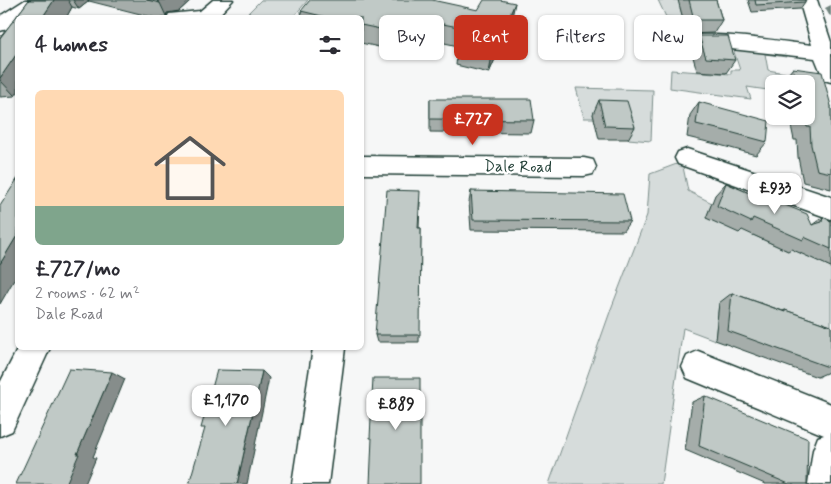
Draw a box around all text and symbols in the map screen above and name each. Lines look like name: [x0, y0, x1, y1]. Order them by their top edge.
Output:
chip: Buy: [379, 15, 444, 60]
chip: Rent: [454, 15, 528, 60]
chip: Filters: [538, 15, 624, 60]
chip: New: [634, 15, 702, 60]
text: 4 homes: [35, 31, 108, 59]
icon: filters: [316, 31, 344, 59]
map controls: [765, 75, 815, 125]
button: layers: [765, 75, 815, 125]
pin: £727: [443, 104, 503, 146]
text: £727: [454, 109, 492, 130]
icon: home: [145, 123, 235, 213]
street label: Dale Road: [484, 156, 552, 178]
pin: £933: [745, 172, 805, 215]
text: £933: [759, 178, 791, 199]
text: £727/mo: [35, 255, 120, 283]
text: 2 rooms · 62 m²: [35, 283, 140, 304]
text: Dale Road: [35, 304, 103, 325]
pin: £1,170: [185, 384, 267, 427]
pin: £889: [366, 388, 426, 431]
text: £1,170: [203, 390, 249, 411]
text: £889: [377, 394, 415, 415]

